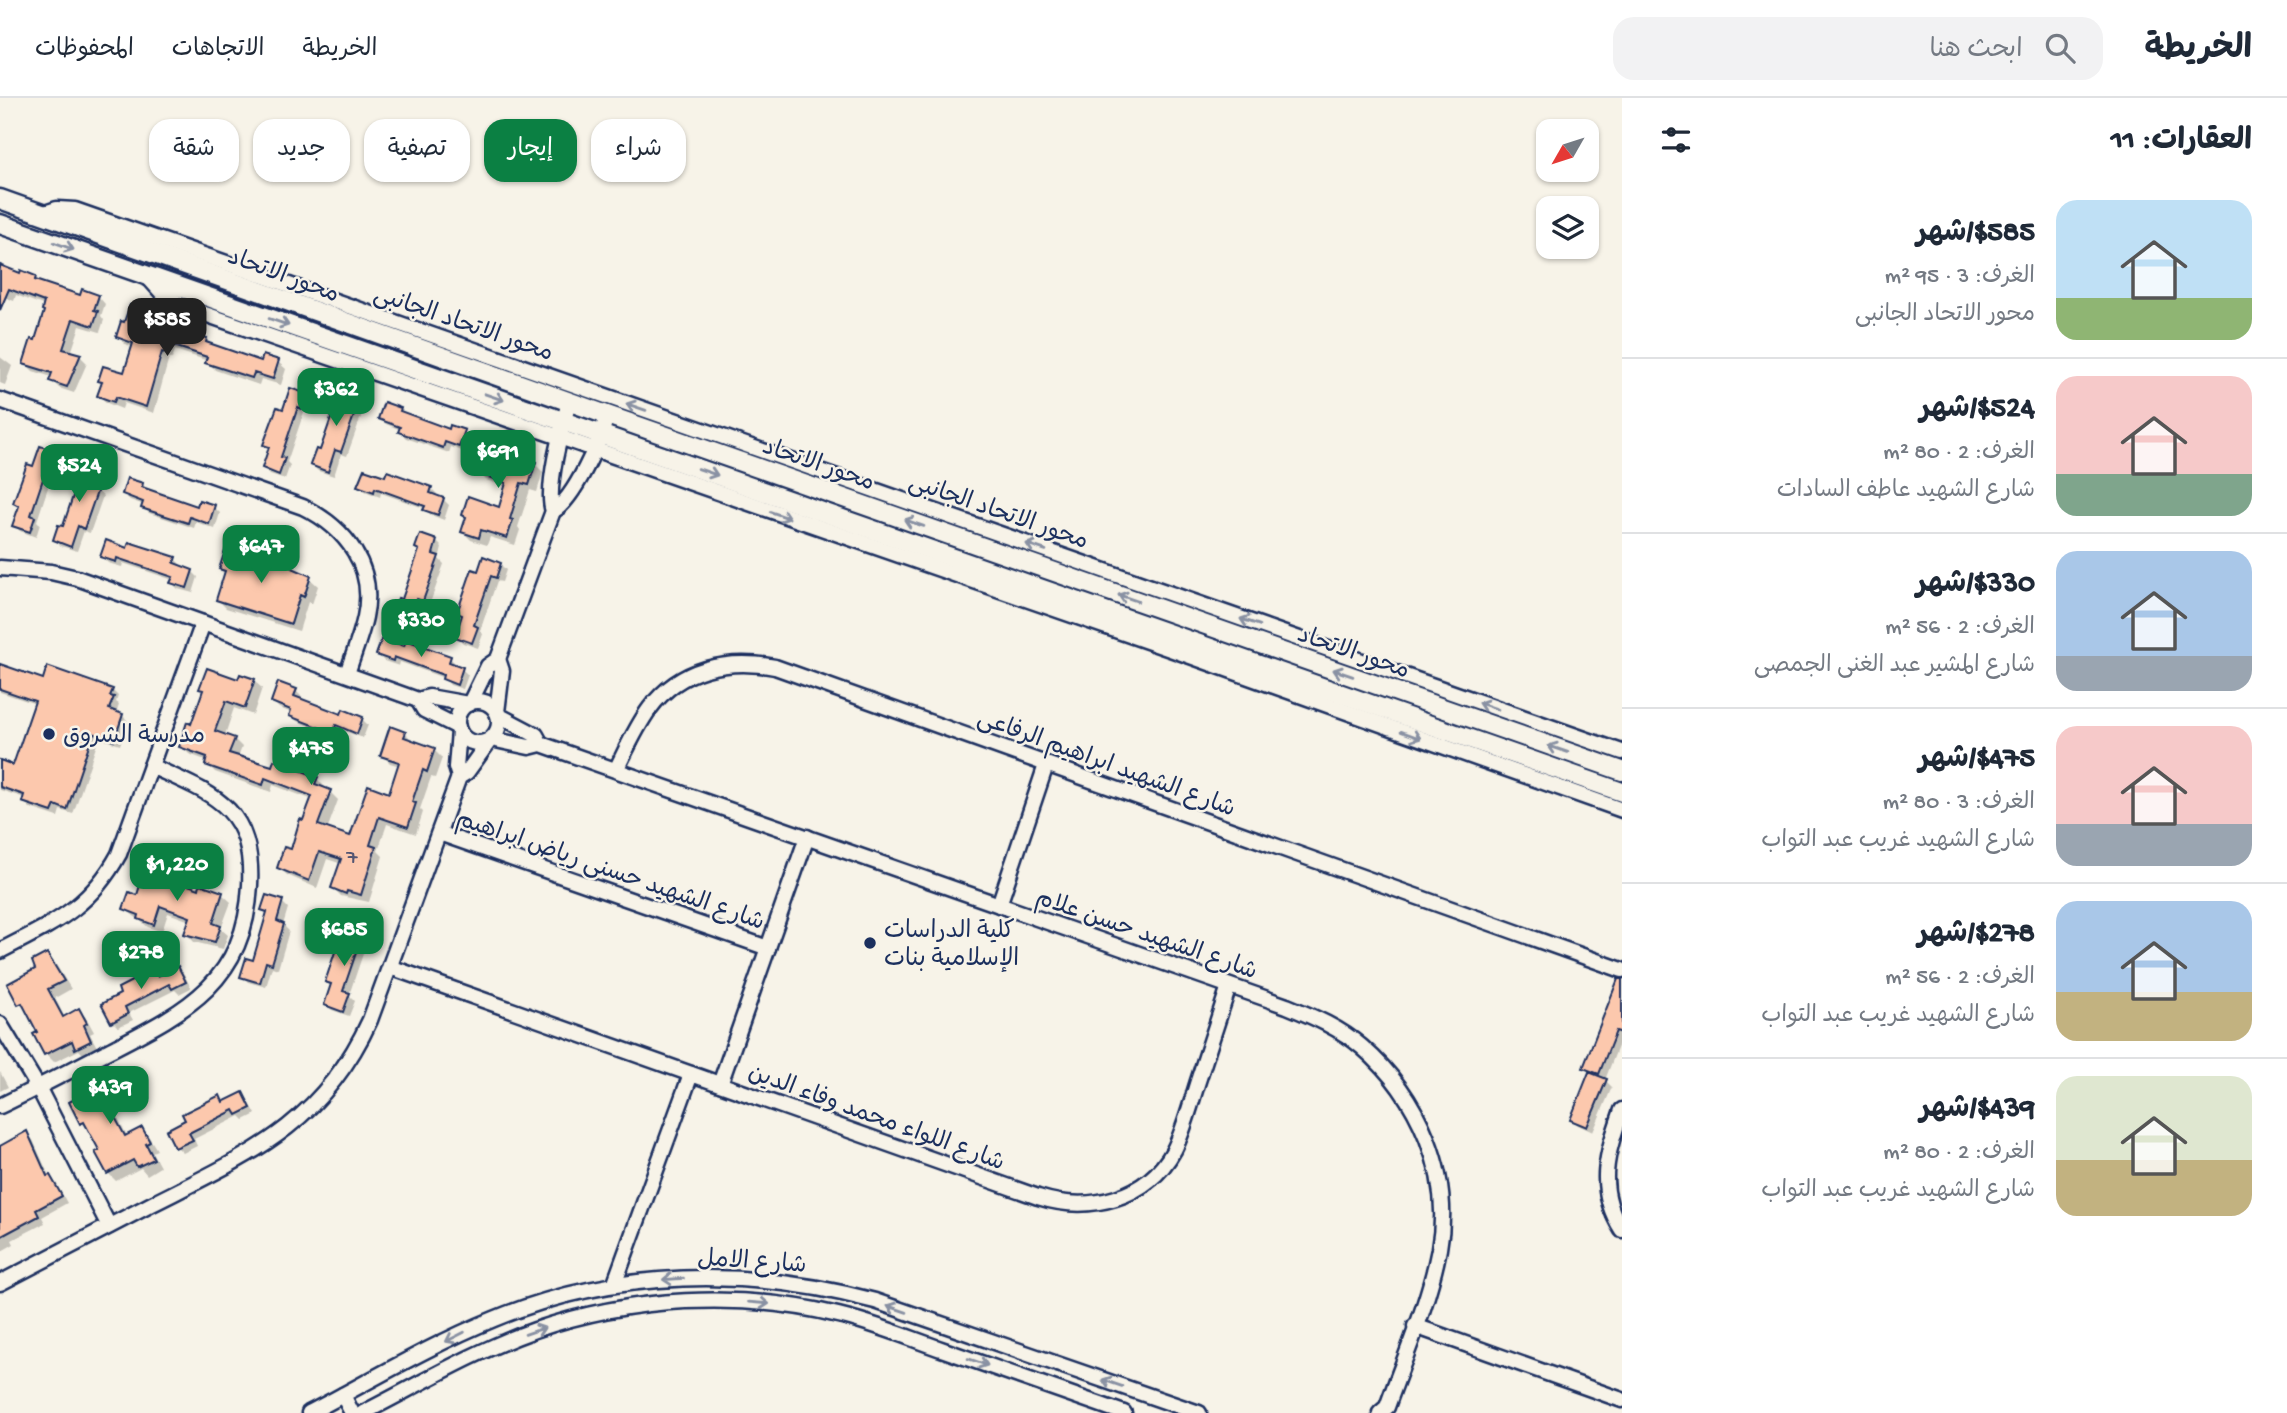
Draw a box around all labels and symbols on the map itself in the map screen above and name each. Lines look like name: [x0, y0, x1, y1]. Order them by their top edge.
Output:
north arrow: [1536, 119, 1600, 182]
one-way arrow: [53, 241, 75, 253]
street label: محور الاتحاد: [223, 244, 343, 311]
street label: محور الاتحاد الجانبى: [369, 281, 556, 370]
pin: $585: [126, 299, 208, 358]
one-way arrow: [268, 316, 290, 329]
pin: $362: [295, 368, 377, 428]
one-way arrow: [482, 392, 504, 404]
one-way arrow: [626, 400, 648, 412]
pin: $691: [457, 430, 539, 490]
street label: محور الاتحاد: [758, 434, 878, 499]
pin: $524: [38, 444, 120, 504]
one-way arrow: [697, 467, 719, 479]
street label: محور الاتحاد الجانبى: [904, 469, 1091, 558]
one-way arrow: [769, 510, 791, 522]
one-way arrow: [903, 516, 925, 528]
pin: $647: [220, 526, 302, 585]
one-way arrow: [1025, 540, 1047, 552]
one-way arrow: [1118, 591, 1140, 603]
pin: $330: [380, 600, 462, 659]
one-way arrow: [1240, 615, 1262, 627]
street label: محور الاتحاد: [1293, 622, 1413, 687]
one-way arrow: [1332, 666, 1354, 678]
one-way arrow: [1478, 698, 1500, 711]
street label: شارع الشهيد ابراهيم الرفاعى: [973, 705, 1239, 826]
place label: مدرسة الشروق: [63, 723, 205, 752]
marker: مدرسة الشروق: [41, 726, 57, 742]
pin: $475: [270, 728, 352, 787]
one-way arrow: [1400, 730, 1422, 742]
one-way arrow: [1547, 742, 1569, 754]
street label: شارع الشهيد حسنى رياض ابراهيم: [452, 806, 768, 939]
pin: $1,220: [120, 844, 234, 903]
house number: 7: [346, 847, 359, 872]
street label: شارع الشهيد حسن علام: [1031, 885, 1261, 988]
pin: $685: [303, 908, 385, 968]
place label: كلية الدراسات الإسلامية بنات: [884, 918, 1019, 975]
pin: $278: [100, 932, 182, 991]
marker: كلية الدراسات الإسلامية بنات: [862, 935, 878, 951]
street label: شارع اللواء محمد وفاء الدين: [744, 1059, 1008, 1179]
pin: $439: [69, 1066, 151, 1126]
street label: شارع الامل: [696, 1245, 807, 1282]
one-way arrow: [662, 1272, 685, 1285]
one-way arrow: [747, 1297, 770, 1310]
one-way arrow: [886, 1302, 908, 1314]
one-way arrow: [524, 1324, 546, 1336]
one-way arrow: [445, 1331, 466, 1344]
one-way arrow: [966, 1357, 988, 1369]
one-way arrow: [1101, 1376, 1123, 1388]

